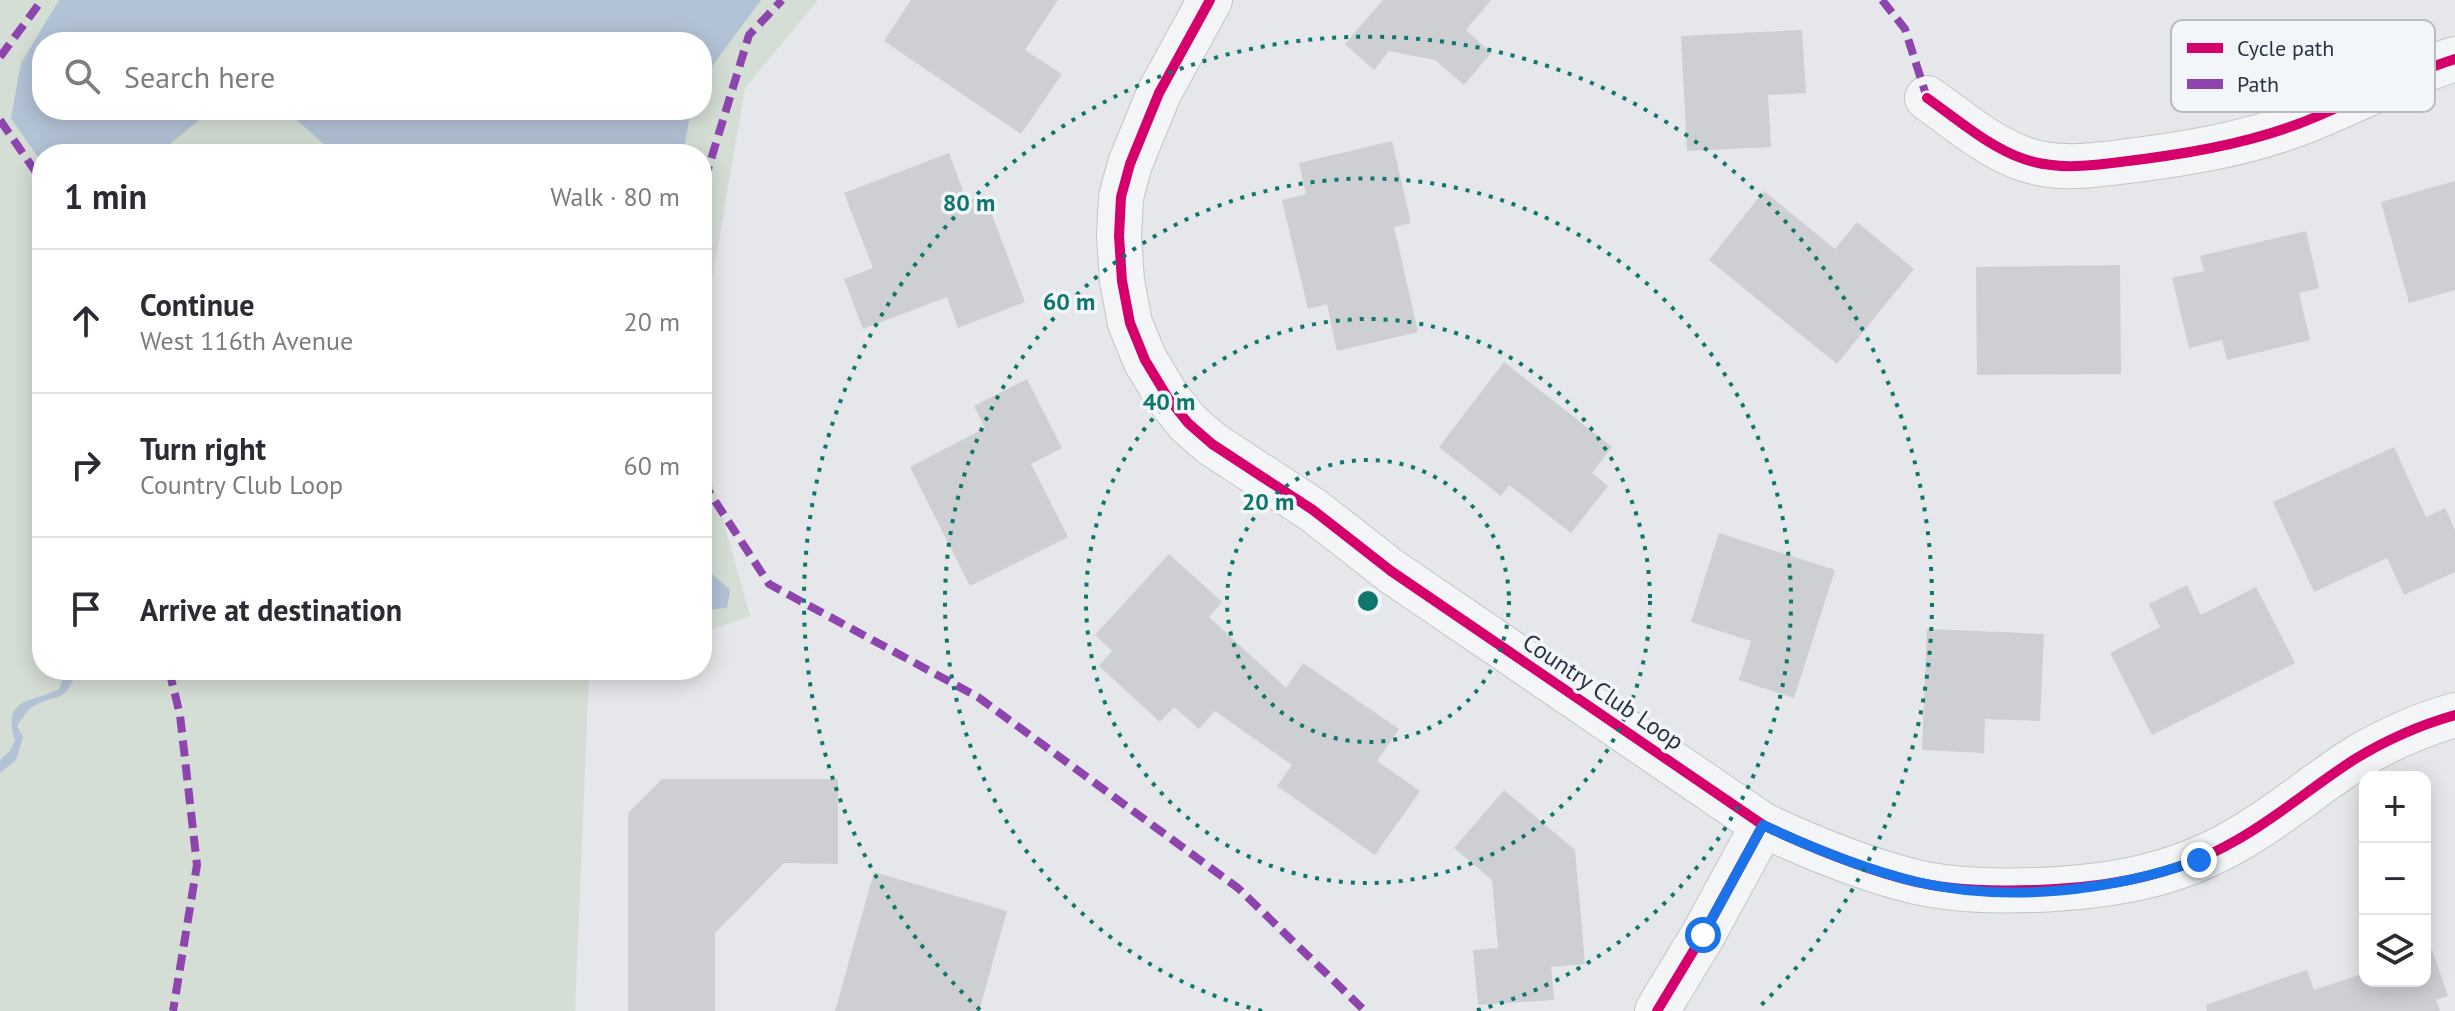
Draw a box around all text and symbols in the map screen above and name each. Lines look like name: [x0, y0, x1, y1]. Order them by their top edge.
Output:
legend: [2171, 20, 2435, 112]
search box: [32, 32, 712, 120]
text: Cycle path: [2237, 34, 2334, 62]
icon: search: [60, 54, 104, 98]
text: Search here: [124, 57, 275, 96]
text: Path: [2237, 70, 2279, 98]
text: 1 min: [64, 174, 147, 218]
text: Walk · 80 m: [550, 180, 680, 213]
text: 80 m: [943, 187, 995, 218]
text: Continue: [140, 285, 254, 324]
text: 60 m: [1043, 286, 1095, 317]
icon: ahead: [64, 299, 108, 343]
text: 20 m: [624, 305, 680, 338]
text: West 116th Avenue: [140, 324, 353, 357]
text: 40 m: [1143, 386, 1195, 417]
text: Turn right: [140, 429, 266, 468]
icon: right: [64, 443, 108, 487]
text: 60 m: [624, 449, 680, 482]
text: Country Club Loop: [140, 468, 343, 501]
text: 20 m: [1242, 486, 1294, 517]
icon: arrive: [64, 587, 108, 631]
centre of rings: [1354, 587, 1382, 615]
text: Arrive at destination: [140, 590, 402, 629]
street label: Country Club Loop: [1517, 626, 1690, 757]
map controls: [2359, 771, 2431, 987]
button: +: [2359, 771, 2431, 843]
route end: [2181, 842, 2217, 878]
button: −: [2359, 843, 2431, 915]
button: layers: [2359, 915, 2431, 987]
route start: [1685, 917, 1721, 953]

